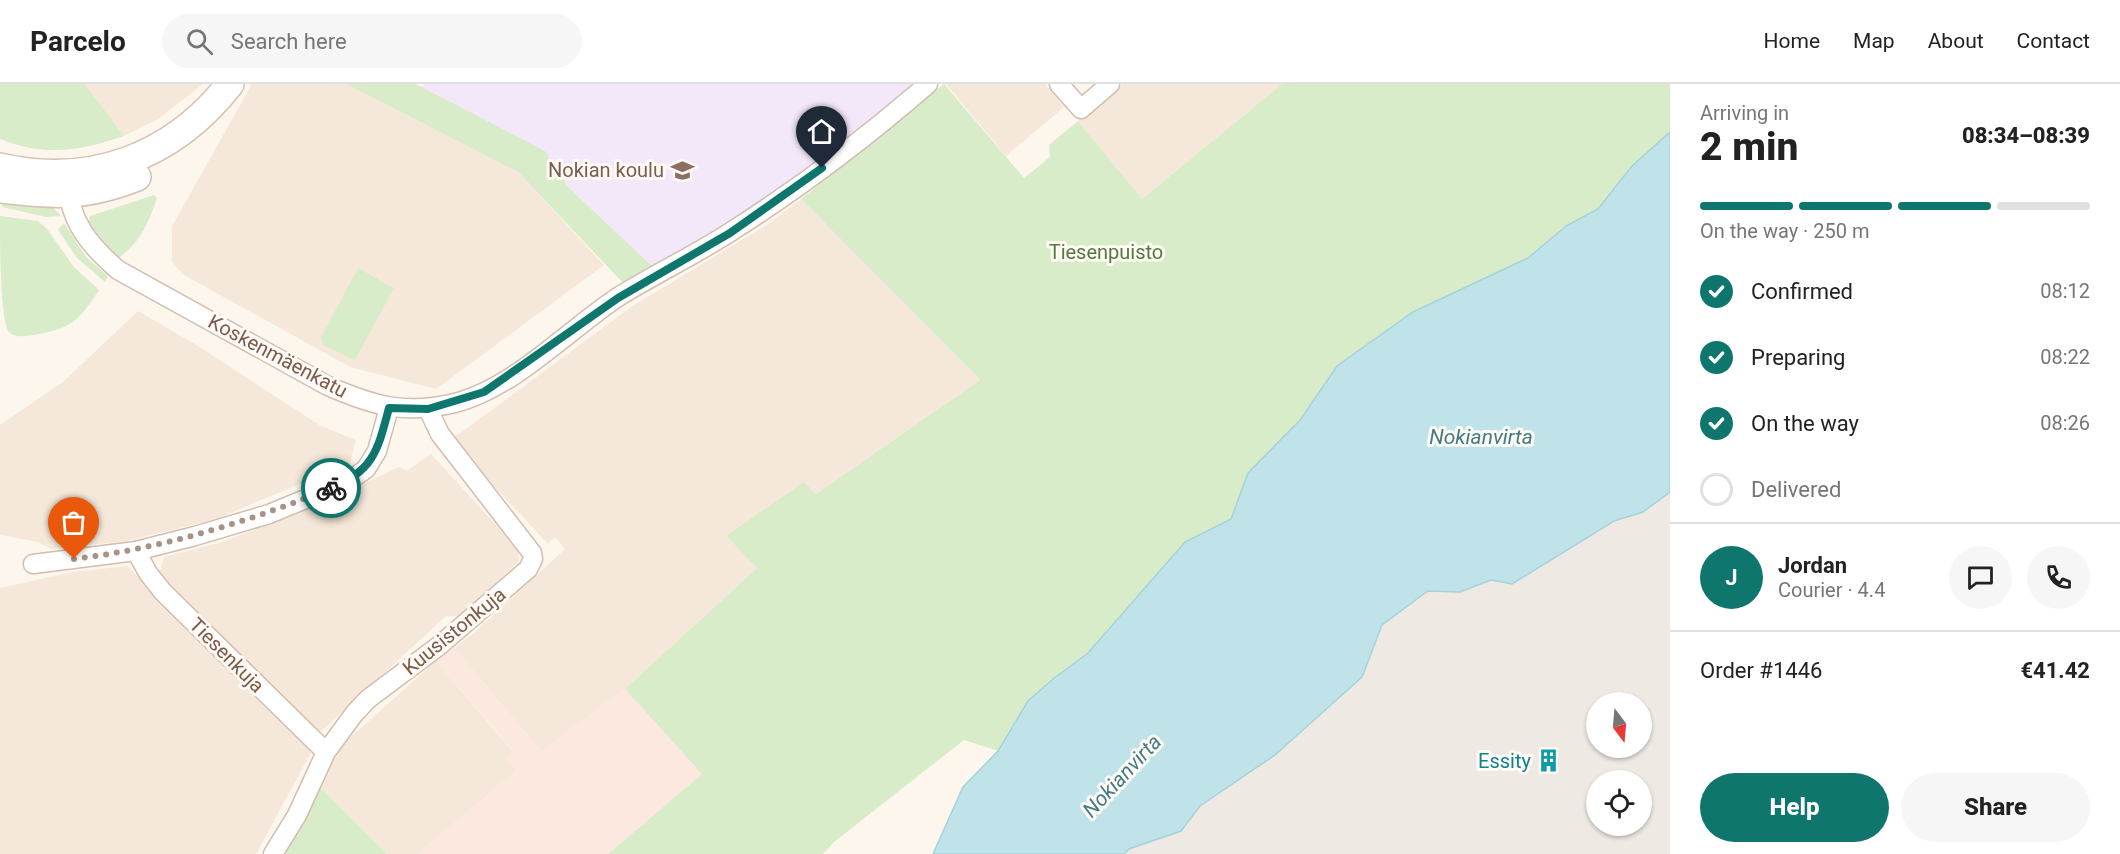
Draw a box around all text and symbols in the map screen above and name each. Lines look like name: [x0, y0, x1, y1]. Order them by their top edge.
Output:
search box: [162, 14, 582, 68]
text: Parcelo: [30, 25, 126, 58]
icon: search: [183, 25, 216, 58]
text: Search here: [231, 29, 347, 54]
text: Home: [1764, 29, 1820, 53]
text: Map: [1853, 29, 1895, 53]
text: About: [1928, 29, 1984, 53]
text: Contact: [2017, 29, 2090, 53]
text: Arriving in: [1700, 101, 1789, 125]
pin: [796, 106, 847, 168]
icon: home: [805, 115, 838, 148]
text: 08:34–08:39: [1962, 123, 2090, 148]
text: 2 min: [1700, 124, 1798, 170]
school or university icon: Nokian koulu: [669, 157, 695, 183]
place label: Nokian koulu: [548, 158, 664, 182]
text: On the way · 250 m: [1700, 219, 1869, 243]
park label: Tiesenpuisto: [1049, 240, 1163, 264]
icon: check: [1700, 275, 1733, 308]
text: Confirmed: [1751, 279, 1853, 304]
text: 08:12: [2040, 279, 2090, 303]
street label: Koskenmäenkatu: [204, 309, 352, 403]
icon: check: [1700, 341, 1733, 374]
text: Preparing: [1751, 345, 1845, 370]
text: 08:22: [2040, 345, 2090, 369]
icon: check: [1700, 407, 1733, 440]
text: On the way: [1751, 411, 1859, 436]
text: 08:26: [2040, 411, 2090, 435]
water label: Nokianvirta: [1429, 425, 1533, 449]
courier: [301, 458, 361, 518]
icon: bike: [315, 472, 348, 505]
text: Delivered: [1751, 477, 1841, 502]
pin: [48, 497, 99, 559]
icon: bag: [57, 506, 90, 539]
button: chat: [1949, 546, 2012, 609]
button: phone: [2027, 546, 2090, 609]
text: Jordan: [1778, 553, 1847, 578]
text: J: [1725, 565, 1738, 590]
text: Courier · 4.4: [1778, 578, 1885, 602]
street label: Kuusistonkuja: [398, 582, 510, 680]
street label: Tiesenkuja: [185, 613, 269, 697]
text: Order #1446: [1700, 658, 1822, 683]
text: €41.42: [2021, 658, 2090, 683]
north arrow: [1586, 692, 1652, 758]
map controls: [1586, 692, 1652, 836]
water label: Nokianvirta: [1078, 730, 1166, 822]
building icon: Essity: [1536, 748, 1562, 774]
place label: Essity: [1478, 749, 1532, 773]
button: locate: [1586, 770, 1652, 836]
button: Help: [1700, 773, 1889, 842]
button: Share: [1901, 773, 2090, 842]

